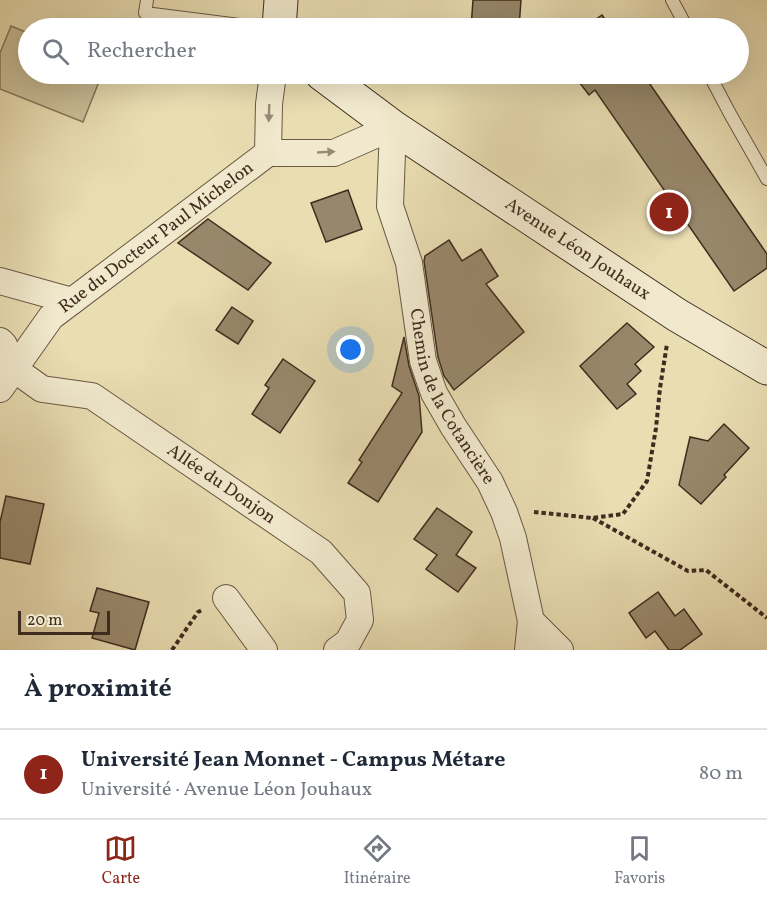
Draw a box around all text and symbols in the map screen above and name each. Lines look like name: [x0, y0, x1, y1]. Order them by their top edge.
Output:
search box: [18, 18, 749, 84]
icon: search: [39, 35, 72, 68]
text: Rechercher: [87, 36, 196, 67]
one-way arrow: [265, 103, 274, 122]
one-way arrow: [317, 148, 336, 157]
street label: Rue du Docteur Paul Michelon: [53, 155, 259, 319]
pin: 1: [650, 190, 688, 234]
street label: Avenue Léon Jouhaux: [500, 192, 655, 307]
street label: Chemin de la Cotancière: [403, 307, 501, 489]
your location: [336, 335, 365, 364]
street label: Allée du Donjon: [162, 438, 281, 530]
scale bar: [18, 608, 110, 636]
text: 20 m: [27, 610, 62, 632]
text: À proximité: [24, 671, 172, 707]
text: Université Jean Monnet - Campus Métare: [81, 745, 506, 776]
text: 1: [39, 760, 48, 788]
text: 80 m: [699, 760, 743, 788]
text: Université · Avenue Léon Jouhaux: [81, 776, 372, 804]
tab: Carte: [102, 832, 140, 890]
tab: Itinéraire: [344, 832, 411, 890]
tab: Favoris: [614, 832, 665, 890]

